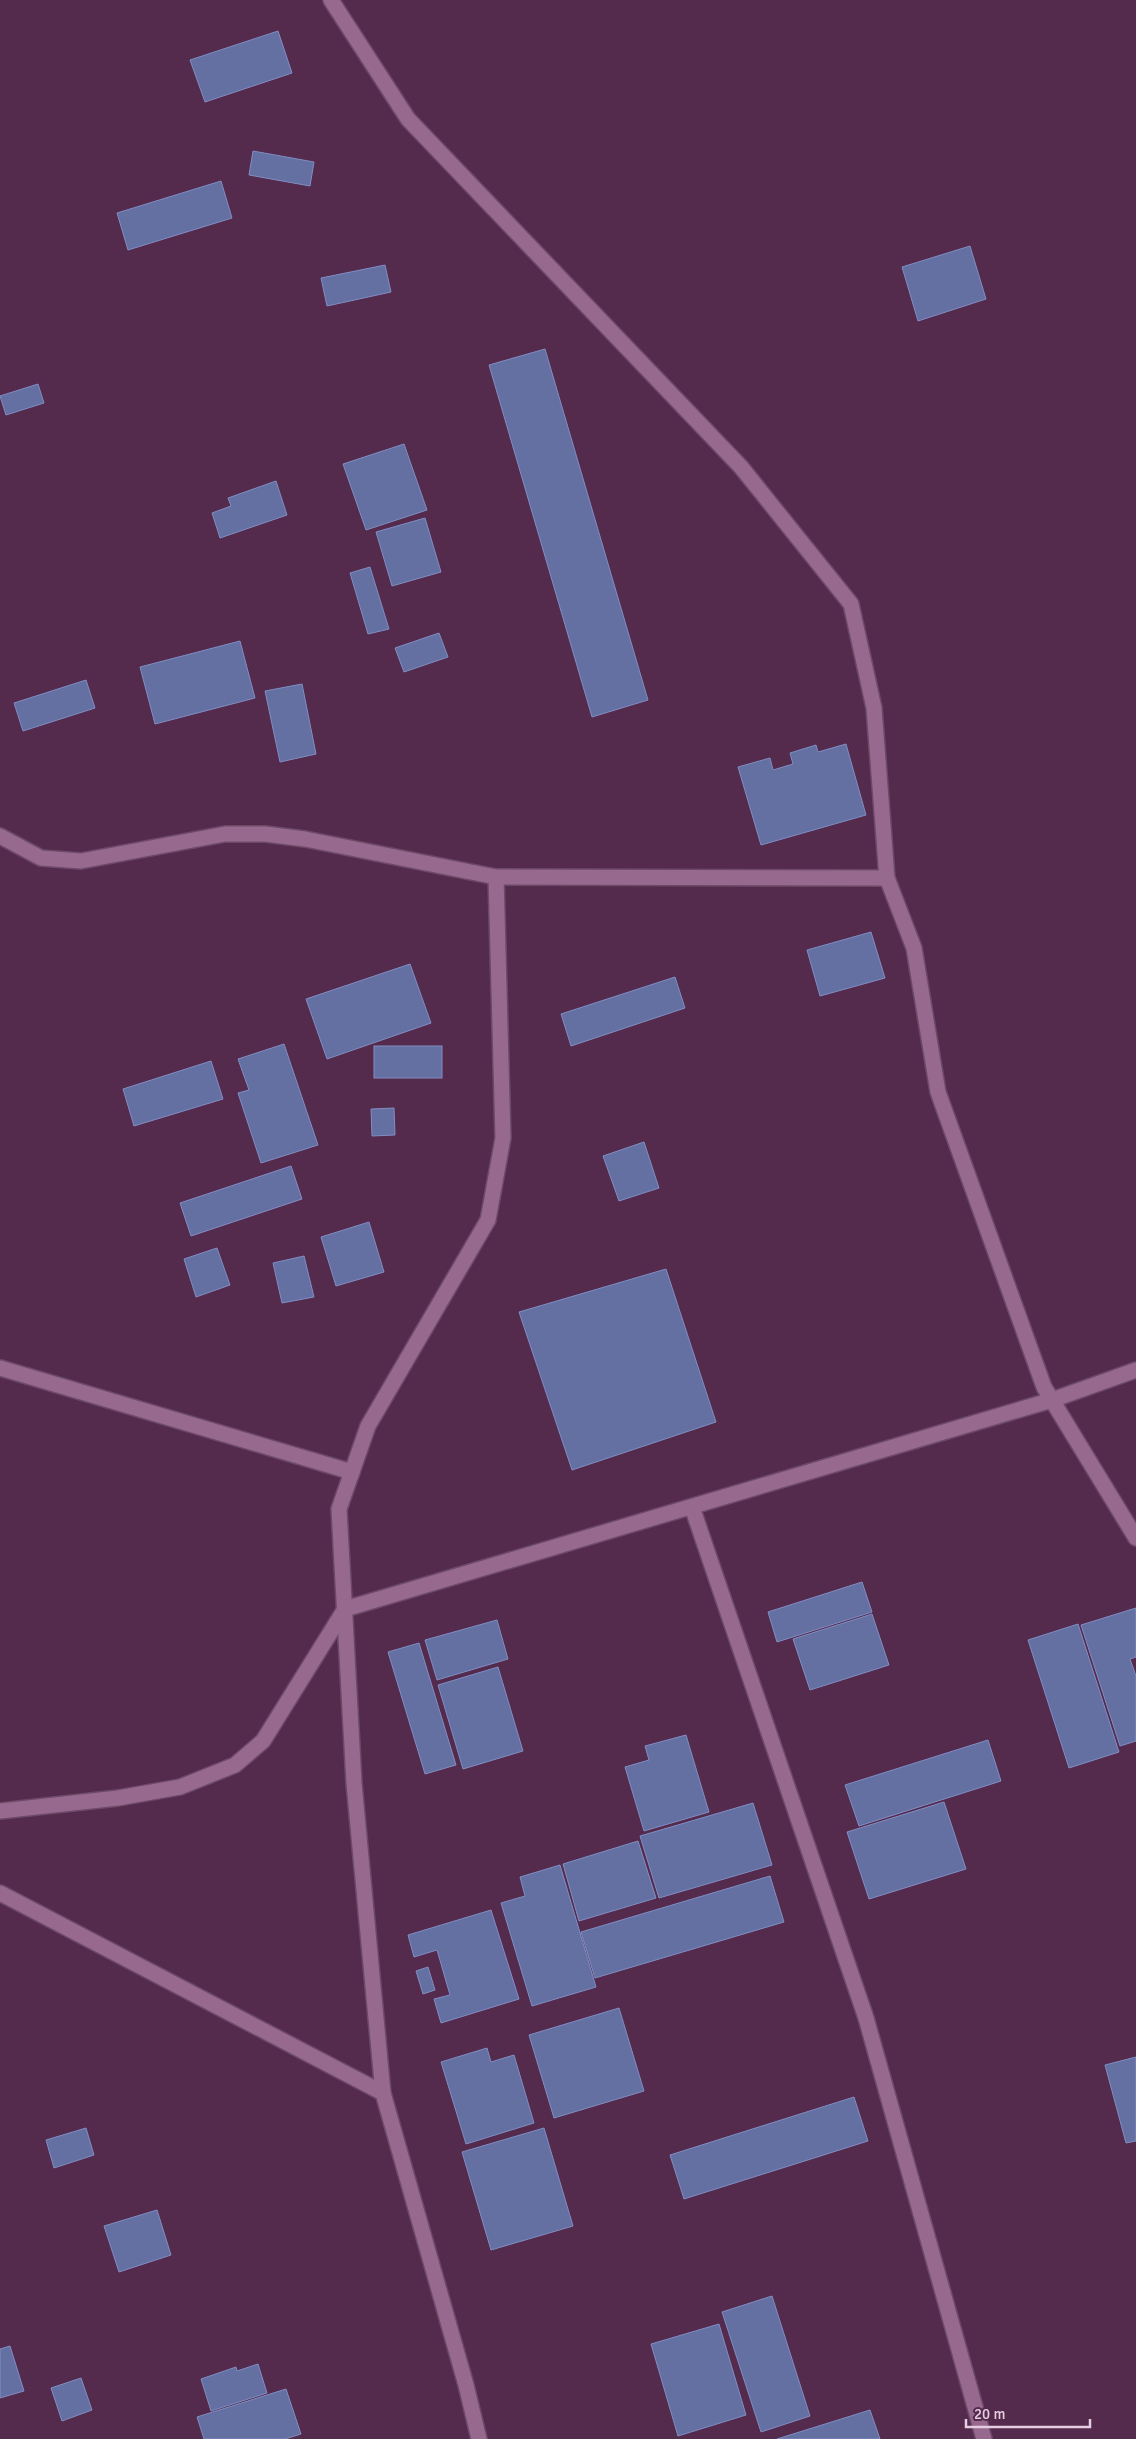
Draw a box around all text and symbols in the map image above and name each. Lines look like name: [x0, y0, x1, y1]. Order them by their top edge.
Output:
scale bar: [966, 2396, 1090, 2428]
text: 20 m: [974, 2405, 1005, 2423]

